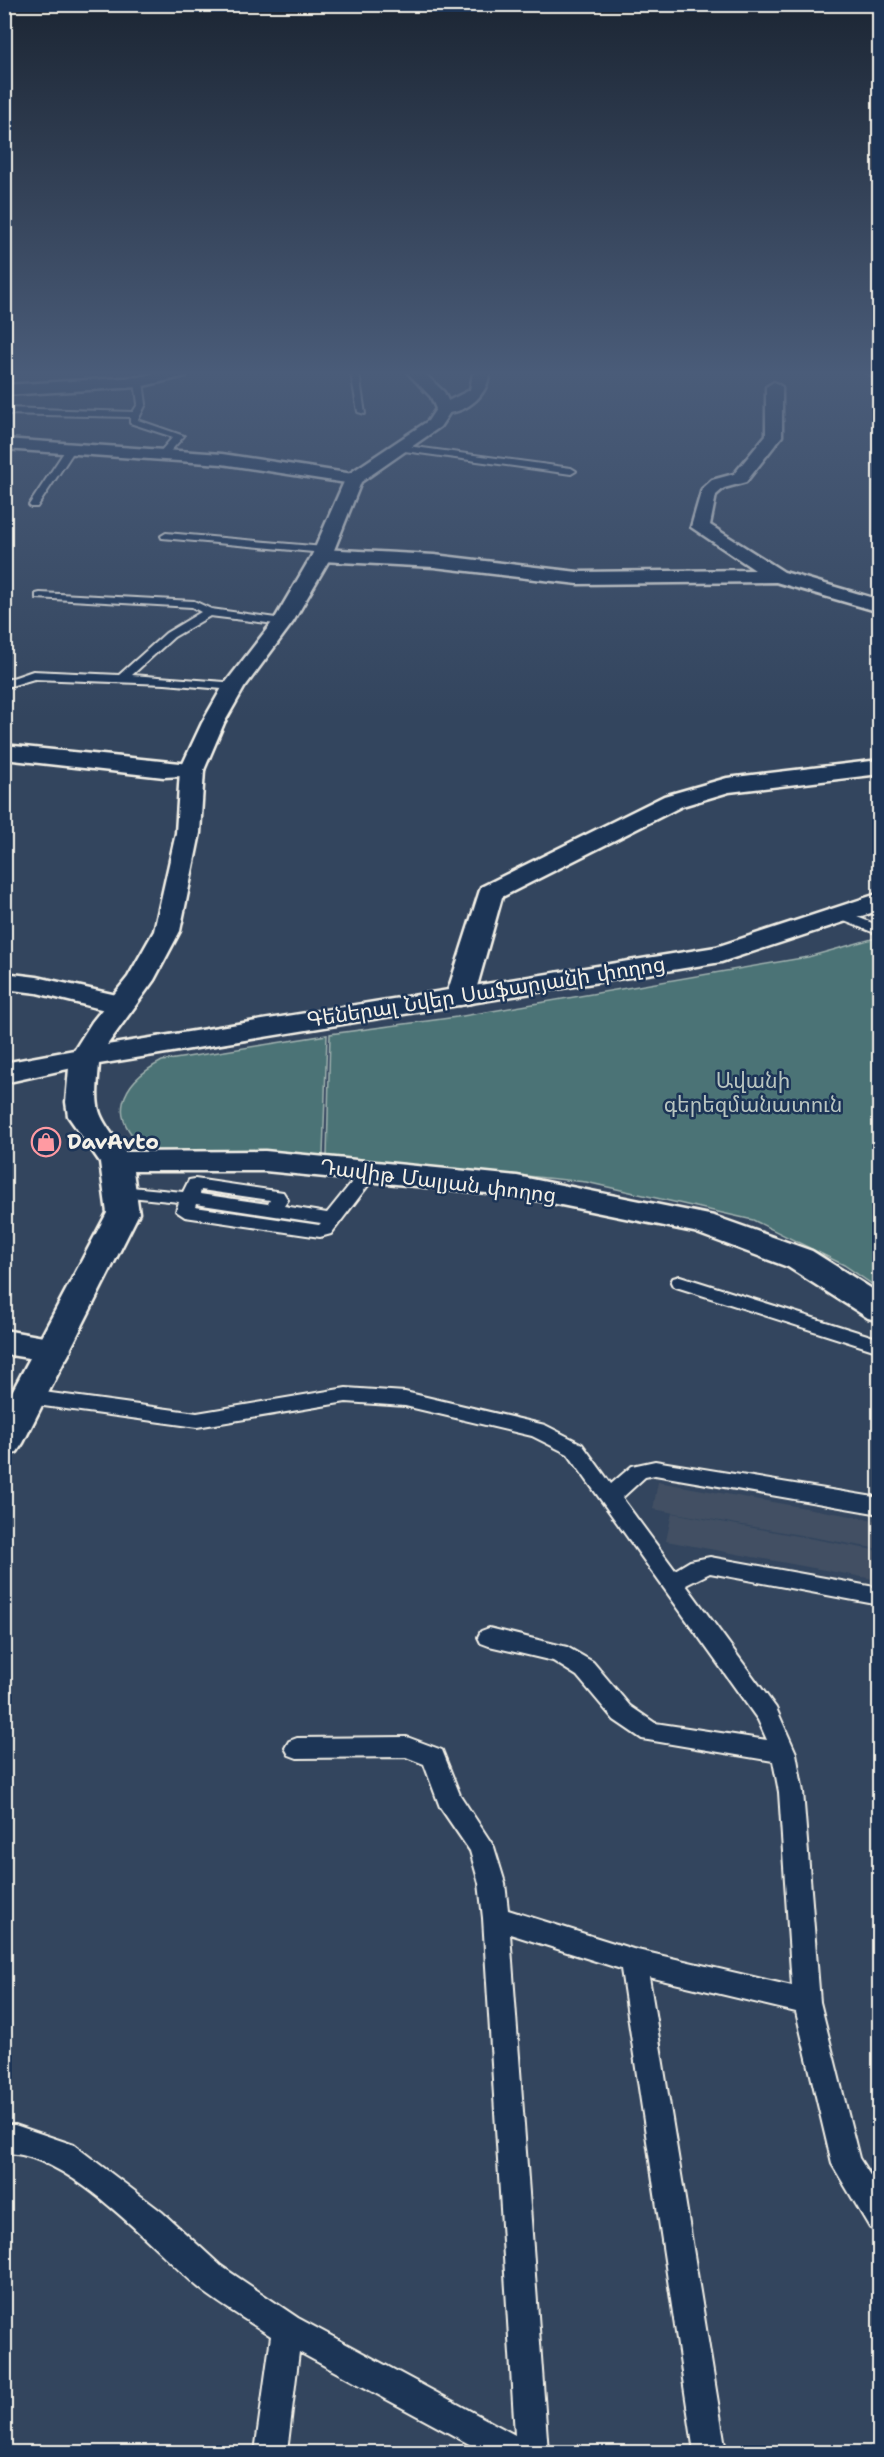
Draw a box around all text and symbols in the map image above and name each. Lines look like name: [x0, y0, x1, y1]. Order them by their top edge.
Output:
street label: Գեներալ Նվեր Սաֆարյանի փողոց: [305, 950, 667, 1034]
park label: Ավանի գերեզմանատուն: [664, 1067, 842, 1119]
shop icon: DavAvto: [30, 1126, 62, 1158]
place label: DavAvto: [67, 1128, 159, 1156]
street label: Դավիթ Մալյան փողոց: [318, 1153, 558, 1209]

